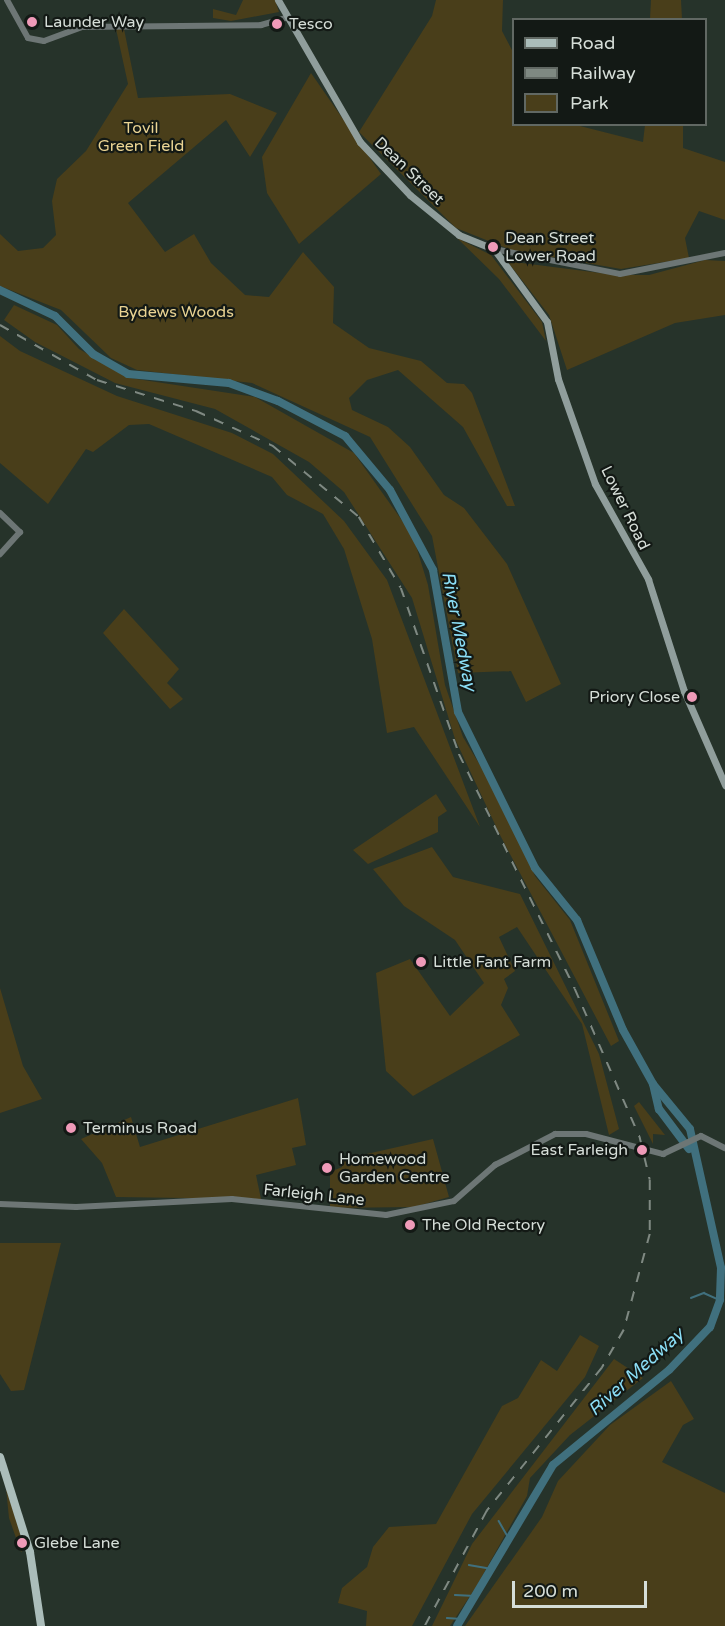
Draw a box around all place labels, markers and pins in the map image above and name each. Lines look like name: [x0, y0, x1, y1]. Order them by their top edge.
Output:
place label: Launder Way: [44, 12, 144, 32]
place label: Tesco: [289, 14, 333, 34]
marker: Launder Way: [25, 15, 39, 29]
marker: Tesco: [270, 17, 284, 31]
place label: Dean Street Lower Road: [505, 228, 596, 266]
marker: Dean Street Lower Road: [486, 240, 500, 254]
place label: Priory Close: [589, 687, 680, 707]
marker: Priory Close: [685, 690, 699, 704]
place label: Little Fant Farm: [433, 952, 551, 972]
marker: Little Fant Farm: [414, 955, 428, 969]
place label: Terminus Road: [83, 1118, 197, 1138]
marker: Terminus Road: [64, 1121, 78, 1135]
place label: East Farleigh: [531, 1140, 628, 1160]
marker: East Farleigh: [633, 1141, 651, 1159]
place label: Homewood Garden Centre: [339, 1149, 450, 1187]
marker: Homewood Garden Centre: [320, 1161, 334, 1175]
place label: The Old Rectory: [422, 1215, 545, 1235]
marker: The Old Rectory: [403, 1218, 417, 1232]
place label: Glebe Lane: [34, 1533, 119, 1553]
marker: Glebe Lane: [15, 1536, 29, 1550]

